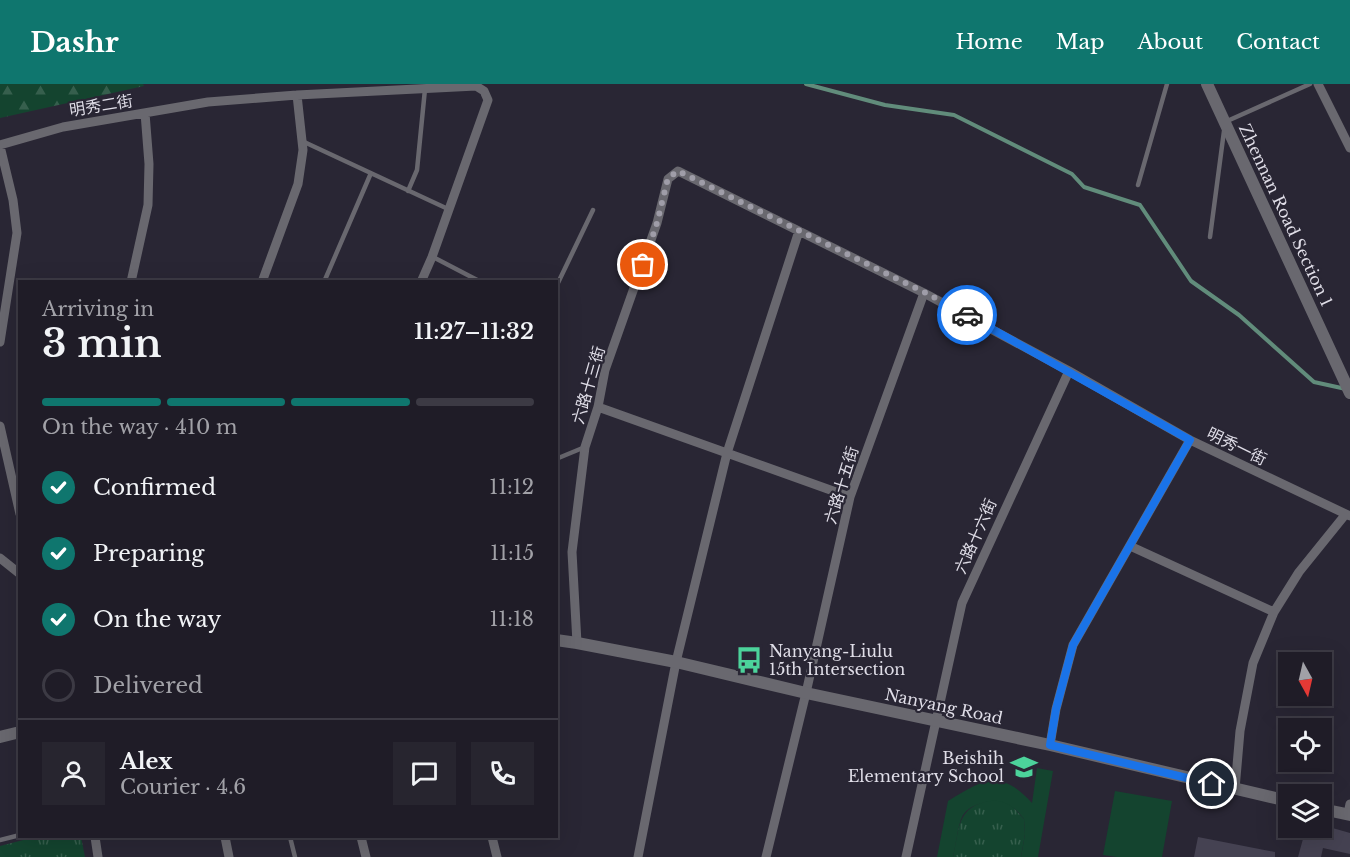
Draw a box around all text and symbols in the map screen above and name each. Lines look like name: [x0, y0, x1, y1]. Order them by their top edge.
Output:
text: Dashr: [30, 25, 119, 60]
text: Home: [956, 29, 1023, 55]
text: Map: [1056, 29, 1104, 55]
text: About: [1137, 29, 1203, 55]
text: Contact: [1236, 29, 1320, 55]
street label: 明秀二街: [68, 90, 134, 120]
street label: Zhennan Road Section 1: [1235, 121, 1337, 309]
pin: [617, 239, 668, 290]
icon: bag: [626, 248, 659, 281]
courier: [937, 285, 997, 345]
text: Arriving in: [42, 297, 154, 321]
icon: car: [951, 299, 984, 332]
text: 11:27–11:32: [414, 318, 534, 345]
text: 3 min: [42, 319, 162, 368]
street label: 六路十三街: [567, 344, 609, 426]
text: On the way · 410 m: [42, 415, 237, 439]
street label: 明秀一街: [1204, 423, 1270, 469]
street label: 六路十五街: [820, 444, 862, 526]
icon: check: [42, 471, 75, 504]
text: Confirmed: [93, 474, 216, 501]
text: 11:12: [489, 475, 534, 499]
street label: 六路十六街: [950, 495, 1000, 577]
icon: check: [42, 537, 75, 570]
text: Preparing: [93, 540, 204, 567]
text: 11:15: [490, 541, 534, 565]
icon: check: [42, 603, 75, 636]
text: On the way: [93, 606, 221, 633]
text: 11:18: [489, 607, 534, 631]
place label: Nanyang-Liulu 15th Intersection: [769, 641, 905, 679]
bus stop icon: Nanyang-Liulu 15th Intersection: [734, 645, 764, 675]
north arrow: [1278, 652, 1332, 706]
map controls: [1278, 652, 1332, 838]
text: Delivered: [93, 672, 203, 699]
street label: Nanyang Road: [883, 684, 1005, 728]
button: locate: [1278, 718, 1332, 772]
button: person: [42, 742, 105, 805]
button: chat: [393, 742, 456, 805]
button: phone: [471, 742, 534, 805]
text: Alex: [120, 748, 173, 775]
place label: Beishih Elementary School: [848, 748, 1004, 786]
school or university icon: Beishih Elementary School: [1009, 752, 1039, 782]
pin: [1186, 758, 1237, 809]
icon: home: [1195, 767, 1228, 800]
text: Courier · 4.6: [120, 775, 246, 799]
button: layers: [1278, 784, 1332, 838]

